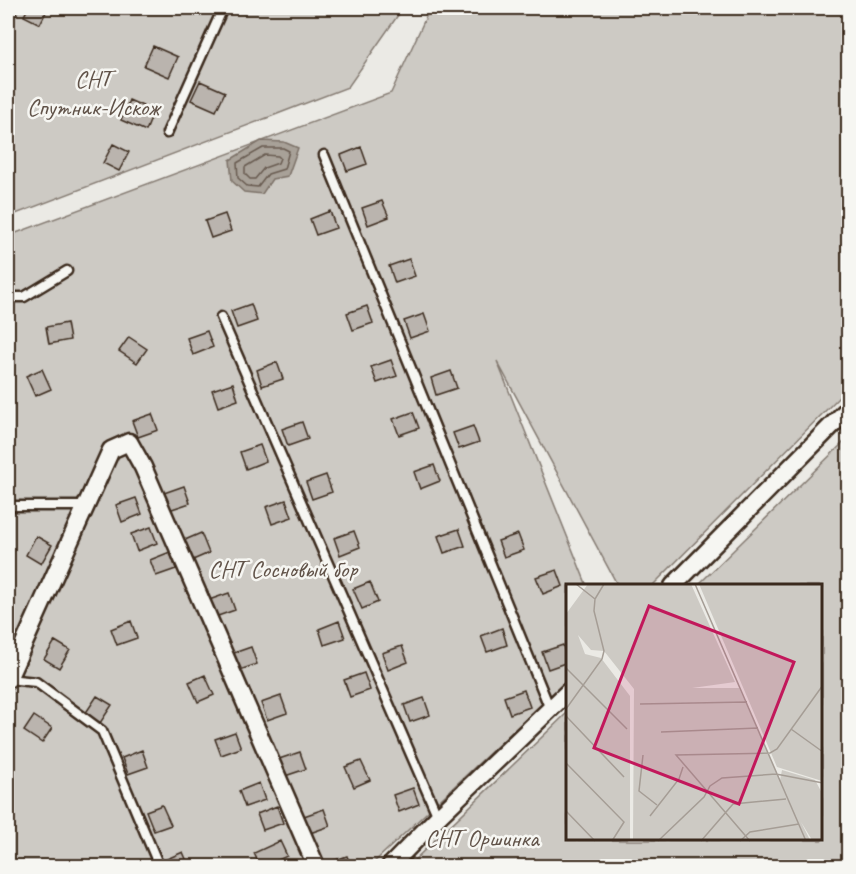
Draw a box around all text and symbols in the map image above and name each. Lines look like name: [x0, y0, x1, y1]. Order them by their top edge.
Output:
park label: СНТ Спутник-Искож: [27, 64, 162, 122]
park label: СНТ Сосновый бор: [209, 554, 359, 584]
inset map: [566, 584, 823, 841]
park label: СНТ Оршинка: [425, 823, 540, 853]

